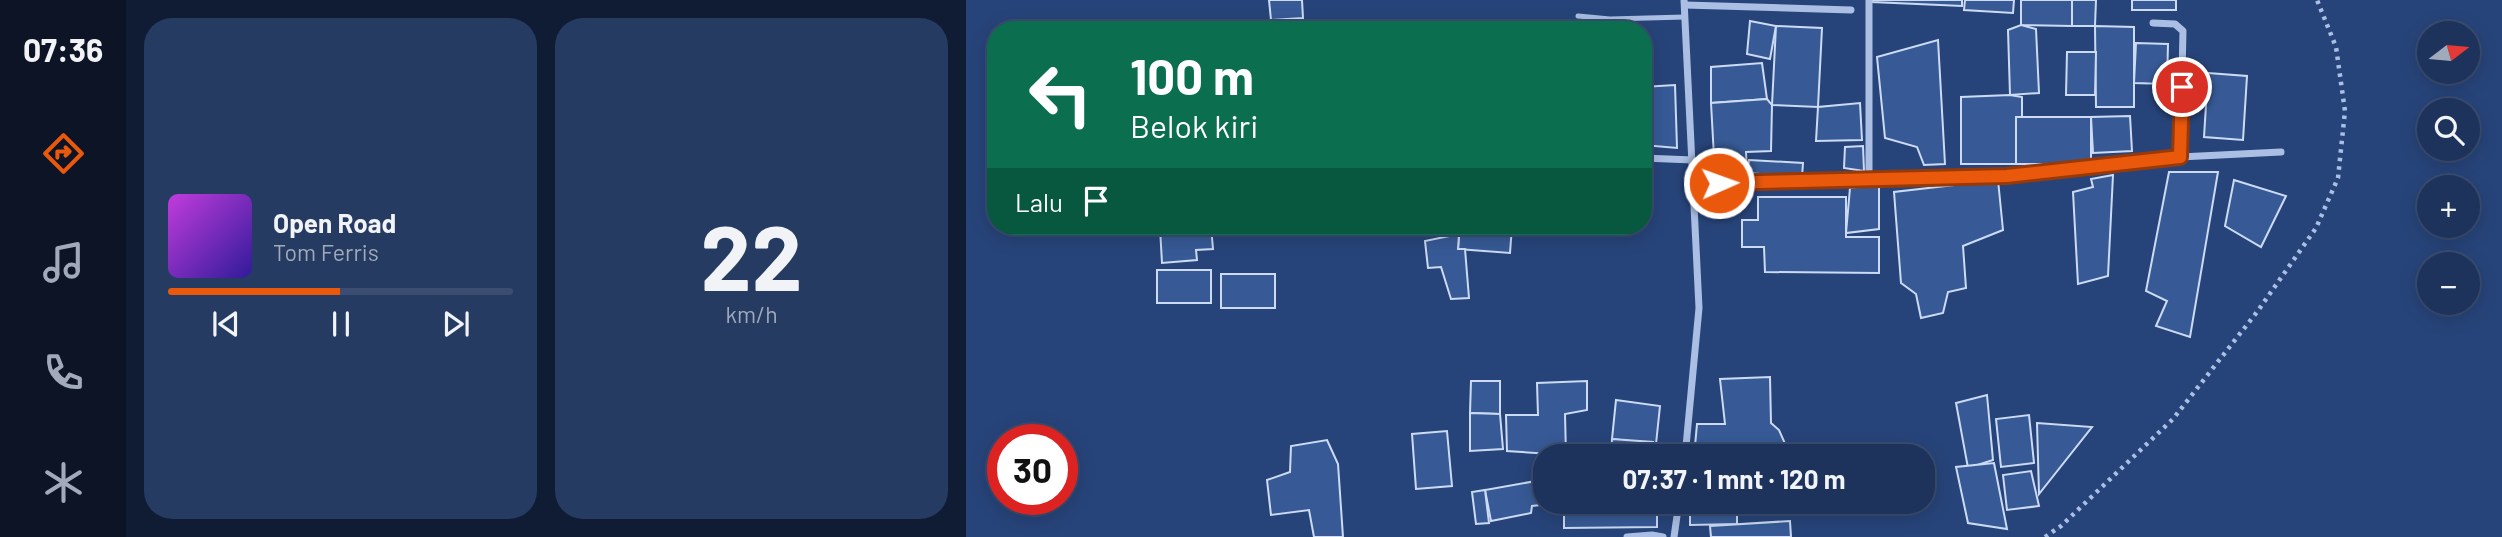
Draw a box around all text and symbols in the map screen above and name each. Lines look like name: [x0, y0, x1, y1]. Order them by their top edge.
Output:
north arrow: [2417, 21, 2480, 84]
map controls: [2417, 21, 2480, 315]
text: 07:36: [23, 30, 103, 68]
text: 100 m: [1130, 46, 1254, 105]
icon: left: [1015, 49, 1106, 140]
pin: [2152, 57, 2212, 117]
icon: arrive: [2163, 68, 2201, 106]
button: search: [2417, 98, 2480, 161]
text: Belok kiri: [1130, 106, 1258, 144]
icon: directions: [39, 129, 88, 178]
position arrow: [1682, 146, 1756, 220]
button: +: [2417, 175, 2480, 238]
icon: arrive: [1077, 182, 1115, 220]
text: Lalu: [1015, 186, 1063, 217]
text: 22: [701, 200, 802, 309]
text: Open Road: [273, 207, 396, 238]
icon: music: [39, 238, 88, 287]
text: Tom Ferris: [273, 238, 379, 266]
button: −: [2417, 252, 2480, 315]
text: km/h: [725, 300, 778, 328]
icon: previous: [207, 305, 245, 343]
icon: pause: [322, 305, 360, 343]
icon: next: [437, 305, 475, 343]
icon: phone: [39, 348, 88, 397]
speed limit sign: 30: [987, 424, 1078, 515]
icon: climate: [39, 458, 88, 507]
text: 07:37 · 1 mnt · 120 m: [1623, 463, 1845, 494]

